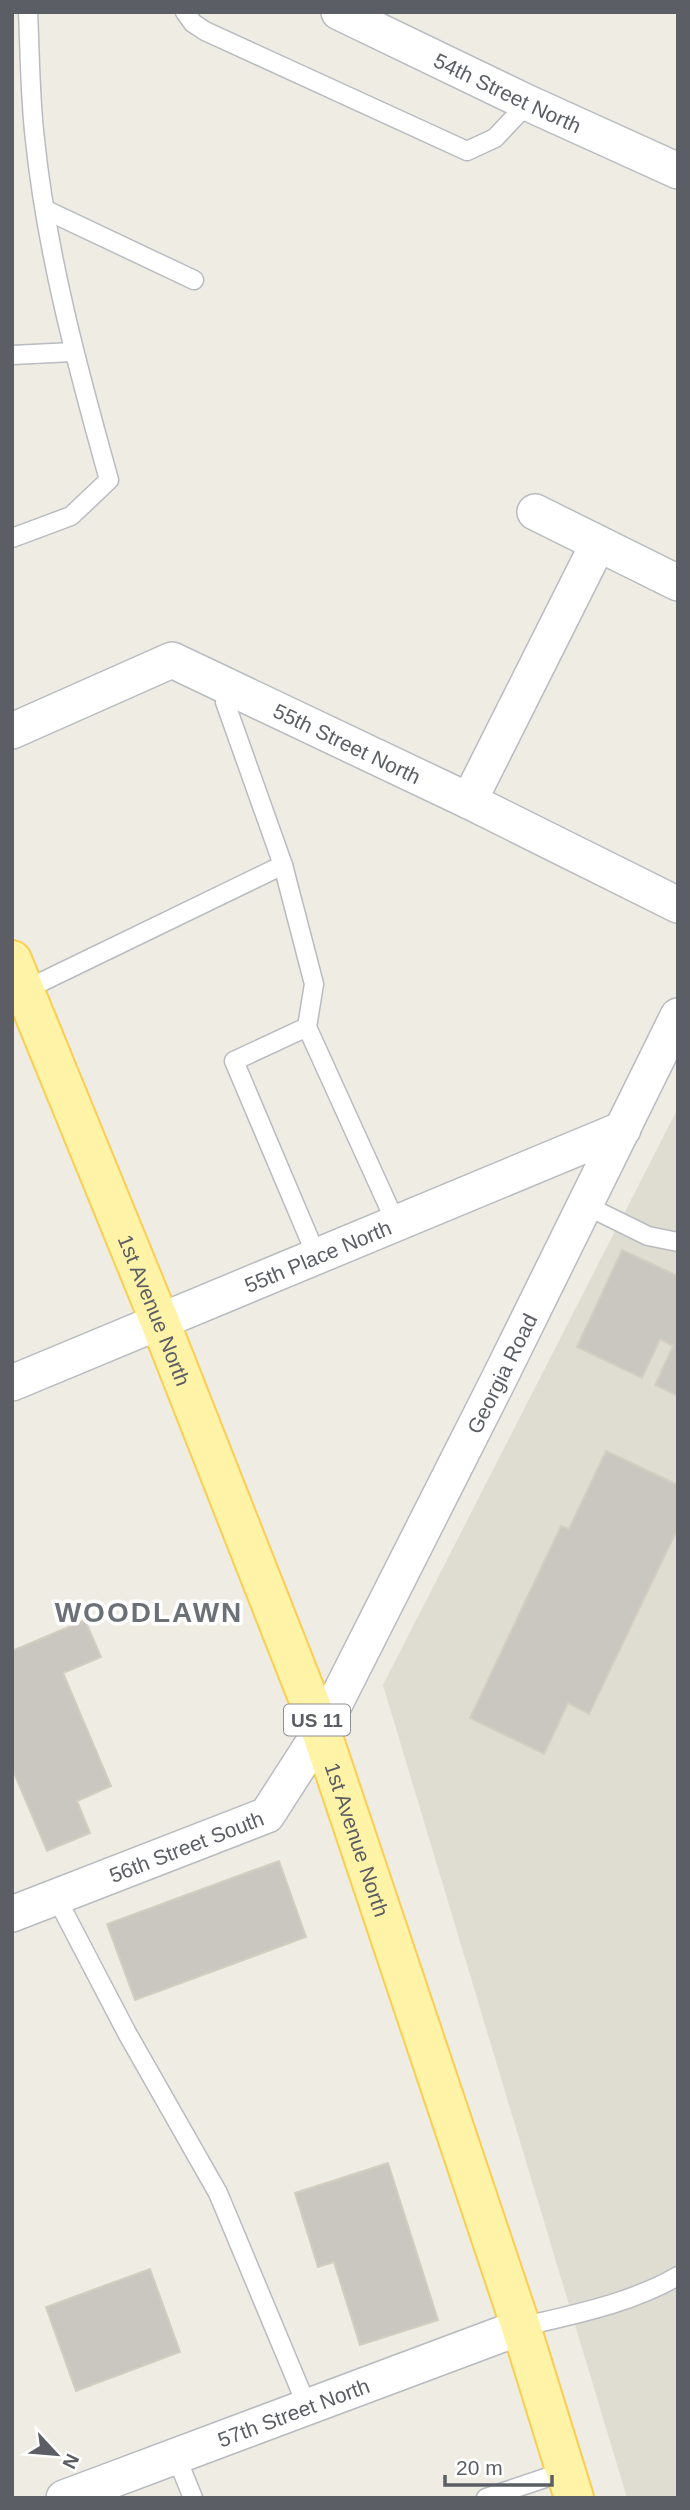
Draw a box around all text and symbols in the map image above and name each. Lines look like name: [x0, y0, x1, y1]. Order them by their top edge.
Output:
street label: 54th Street North: [430, 48, 585, 137]
street label: 55th Street North: [270, 698, 424, 788]
street label: 55th Place North: [241, 1215, 394, 1297]
street label: 1st Avenue North: [114, 1231, 195, 1389]
street label: Georgia Road: [462, 1310, 541, 1437]
district label: WOODLAWN: [55, 1597, 243, 1628]
road number: US 11: [284, 1704, 350, 1736]
street label: 1st Avenue North: [321, 1760, 394, 1919]
street label: 56th Street South: [106, 1806, 267, 1887]
street label: 57th Street North: [214, 2373, 372, 2451]
north arrow: [21, 2419, 91, 2489]
scale bar: [445, 2444, 552, 2488]
text: N: [58, 2450, 83, 2472]
text: 20 m: [456, 2456, 503, 2479]

